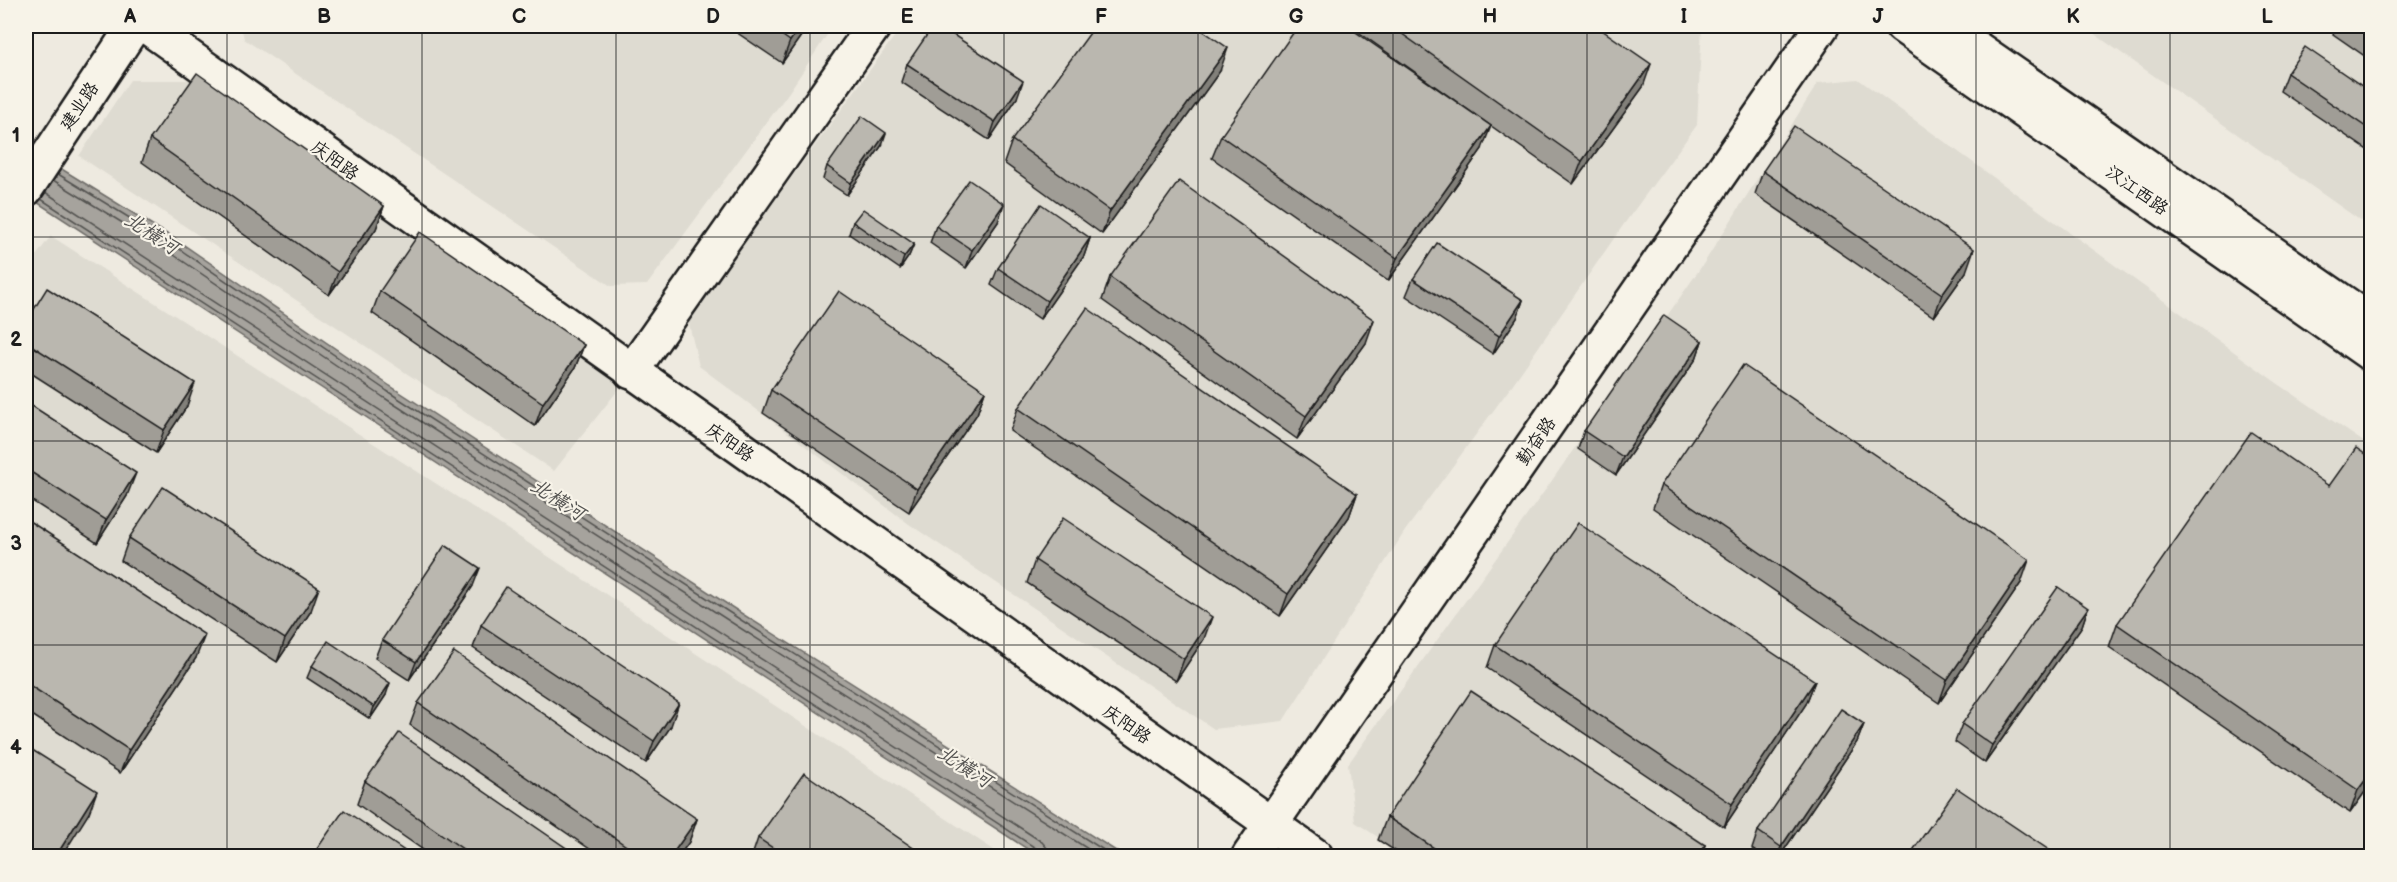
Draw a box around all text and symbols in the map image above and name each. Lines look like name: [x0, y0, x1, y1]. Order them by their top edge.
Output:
text: A: [123, 5, 137, 29]
text: B: [317, 5, 331, 29]
text: C: [512, 5, 526, 29]
text: D: [706, 5, 720, 29]
text: E: [901, 5, 914, 29]
text: F: [1095, 5, 1107, 29]
text: G: [1289, 5, 1304, 29]
text: H: [1483, 5, 1497, 29]
text: I: [1681, 5, 1687, 29]
text: J: [1873, 5, 1885, 29]
text: K: [2066, 5, 2080, 29]
text: L: [2261, 5, 2273, 29]
street label: 建业路: [56, 78, 103, 135]
text: 1: [12, 124, 20, 148]
street label: 庆阳路: [307, 136, 363, 185]
street label: 汉江西路: [2101, 161, 2172, 220]
water label: 北横河: [120, 207, 186, 262]
text: 2: [10, 328, 22, 352]
street label: 勤奋路: [1512, 413, 1560, 469]
street label: 庆阳路: [702, 418, 758, 466]
water label: 北横河: [526, 473, 592, 528]
text: 3: [10, 532, 22, 556]
street label: 庆阳路: [1099, 700, 1155, 748]
text: 4: [10, 736, 22, 760]
water label: 北横河: [933, 740, 999, 795]

